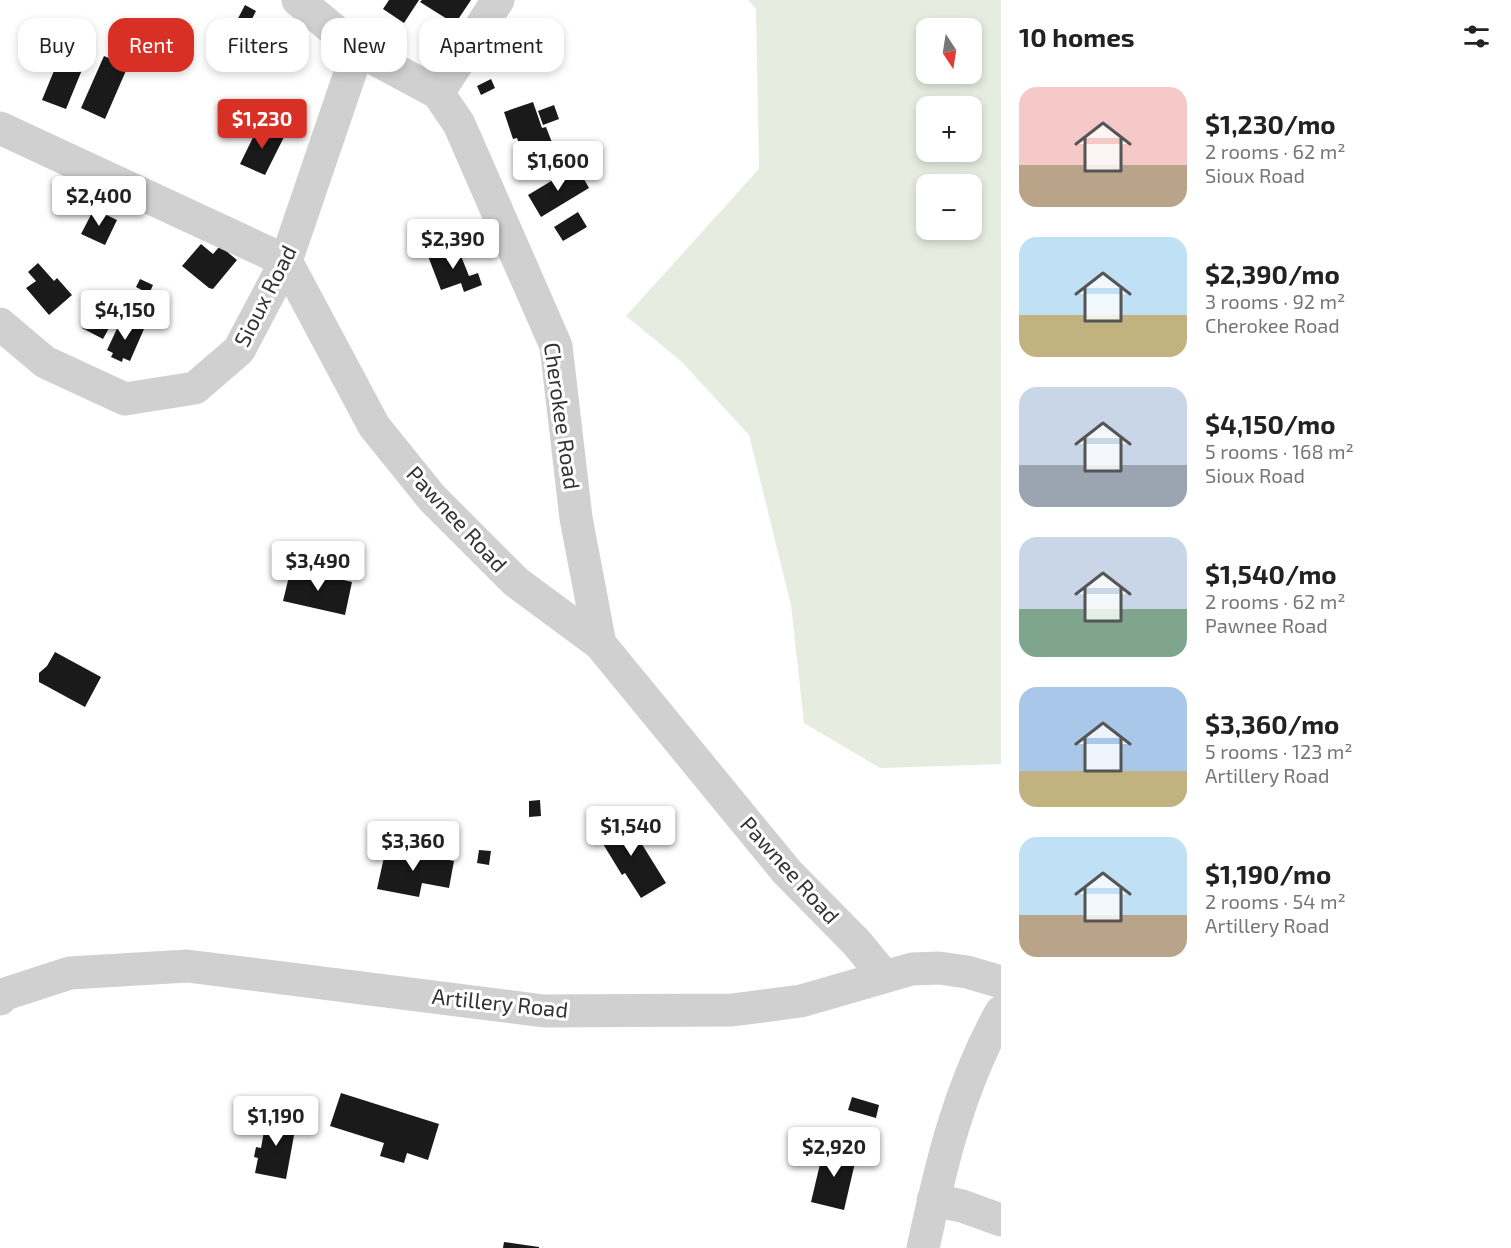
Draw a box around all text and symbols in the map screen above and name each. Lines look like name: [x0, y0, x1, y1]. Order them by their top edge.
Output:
chip: Buy: [18, 18, 96, 72]
chip: Rent: [108, 18, 194, 72]
chip: Filters: [206, 18, 309, 72]
chip: New: [321, 18, 407, 72]
chip: Apartment: [419, 18, 564, 72]
north arrow: [916, 18, 982, 84]
map controls: [916, 18, 982, 240]
icon: filters: [1460, 20, 1493, 53]
text: 10 homes: [1019, 21, 1135, 52]
button: +: [916, 96, 982, 162]
pin: $1,230: [213, 99, 311, 150]
text: $1,230: [232, 106, 292, 130]
text: $1,230/mo: [1205, 108, 1336, 139]
icon: home: [1067, 111, 1139, 183]
text: 2 rooms · 62 m²: [1205, 139, 1345, 163]
pin: $1,600: [509, 141, 607, 192]
text: $1,600: [527, 148, 589, 172]
text: Sioux Road: [1205, 163, 1305, 187]
button: −: [916, 174, 982, 240]
pin: $2,400: [50, 176, 148, 227]
text: $2,400: [66, 183, 132, 207]
pin: $2,390: [404, 219, 502, 270]
text: $2,390: [421, 226, 485, 250]
street label: Sioux Road: [228, 241, 301, 350]
text: $2,390/mo: [1205, 258, 1340, 289]
icon: home: [1067, 261, 1139, 333]
text: 3 rooms · 92 m²: [1205, 289, 1345, 313]
pin: $4,150: [76, 290, 174, 341]
text: $4,150: [95, 297, 155, 321]
text: Cherokee Road: [1205, 313, 1340, 337]
street label: Cherokee Road: [540, 341, 586, 491]
text: $4,150/mo: [1205, 408, 1336, 439]
icon: home: [1067, 411, 1139, 483]
text: 5 rooms · 168 m²: [1205, 439, 1354, 463]
street label: Pawnee Road: [402, 460, 513, 577]
text: Sioux Road: [1205, 463, 1305, 487]
pin: $3,490: [269, 541, 367, 592]
text: $3,490: [286, 548, 350, 572]
text: $1,540/mo: [1205, 558, 1337, 589]
icon: home: [1067, 561, 1139, 633]
text: 2 rooms · 62 m²: [1205, 589, 1345, 613]
text: Pawnee Road: [1205, 613, 1328, 637]
text: $3,360/mo: [1205, 708, 1339, 739]
icon: home: [1067, 711, 1139, 783]
text: 5 rooms · 123 m²: [1205, 739, 1353, 763]
text: Artillery Road: [1205, 763, 1329, 787]
pin: $1,540: [582, 806, 680, 857]
street label: Pawnee Road: [736, 810, 846, 928]
text: $1,540: [600, 813, 662, 837]
pin: $3,360: [364, 821, 462, 872]
text: $3,360: [381, 828, 445, 852]
text: $1,190/mo: [1205, 858, 1331, 889]
icon: home: [1067, 861, 1139, 933]
text: 2 rooms · 54 m²: [1205, 889, 1346, 913]
text: Artillery Road: [1205, 913, 1329, 937]
street label: Artillery Road: [431, 982, 569, 1022]
pin: $1,190: [227, 1096, 325, 1147]
text: $1,190: [247, 1103, 305, 1127]
pin: $2,920: [785, 1127, 883, 1178]
text: $2,920: [802, 1134, 866, 1158]

